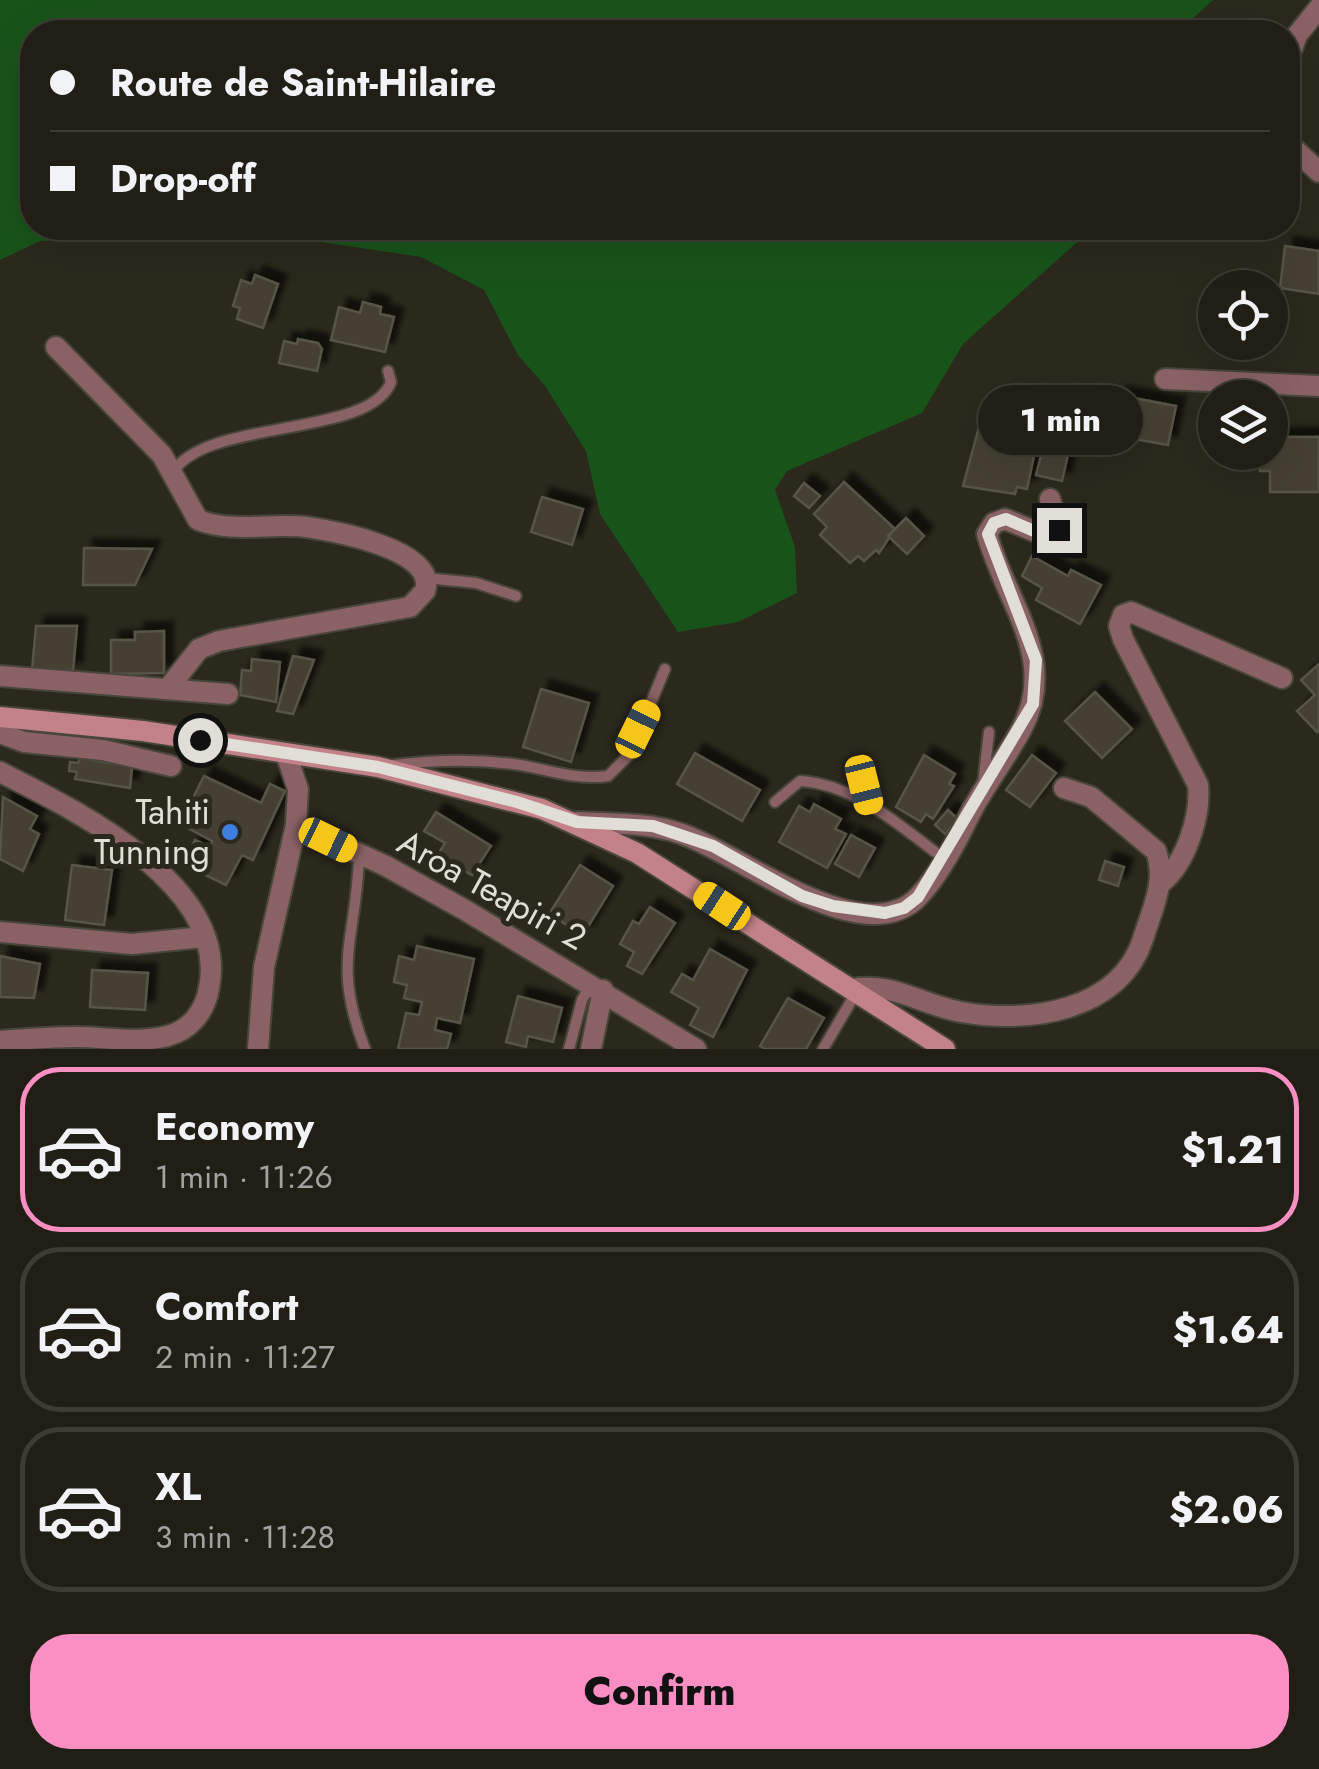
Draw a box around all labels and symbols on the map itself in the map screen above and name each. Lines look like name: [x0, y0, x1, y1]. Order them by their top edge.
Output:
callout: 1 min: [976, 385, 1142, 455]
route end: [1037, 508, 1082, 553]
car: [611, 695, 665, 763]
route start: [178, 718, 223, 763]
car: [842, 752, 886, 818]
place label: Tahiti Tunning: [94, 787, 210, 877]
car: [294, 813, 362, 867]
street label: Aroa Teapiri 2: [388, 817, 596, 963]
marker: Tahiti Tunning: [219, 821, 241, 843]
car: [689, 877, 755, 935]

